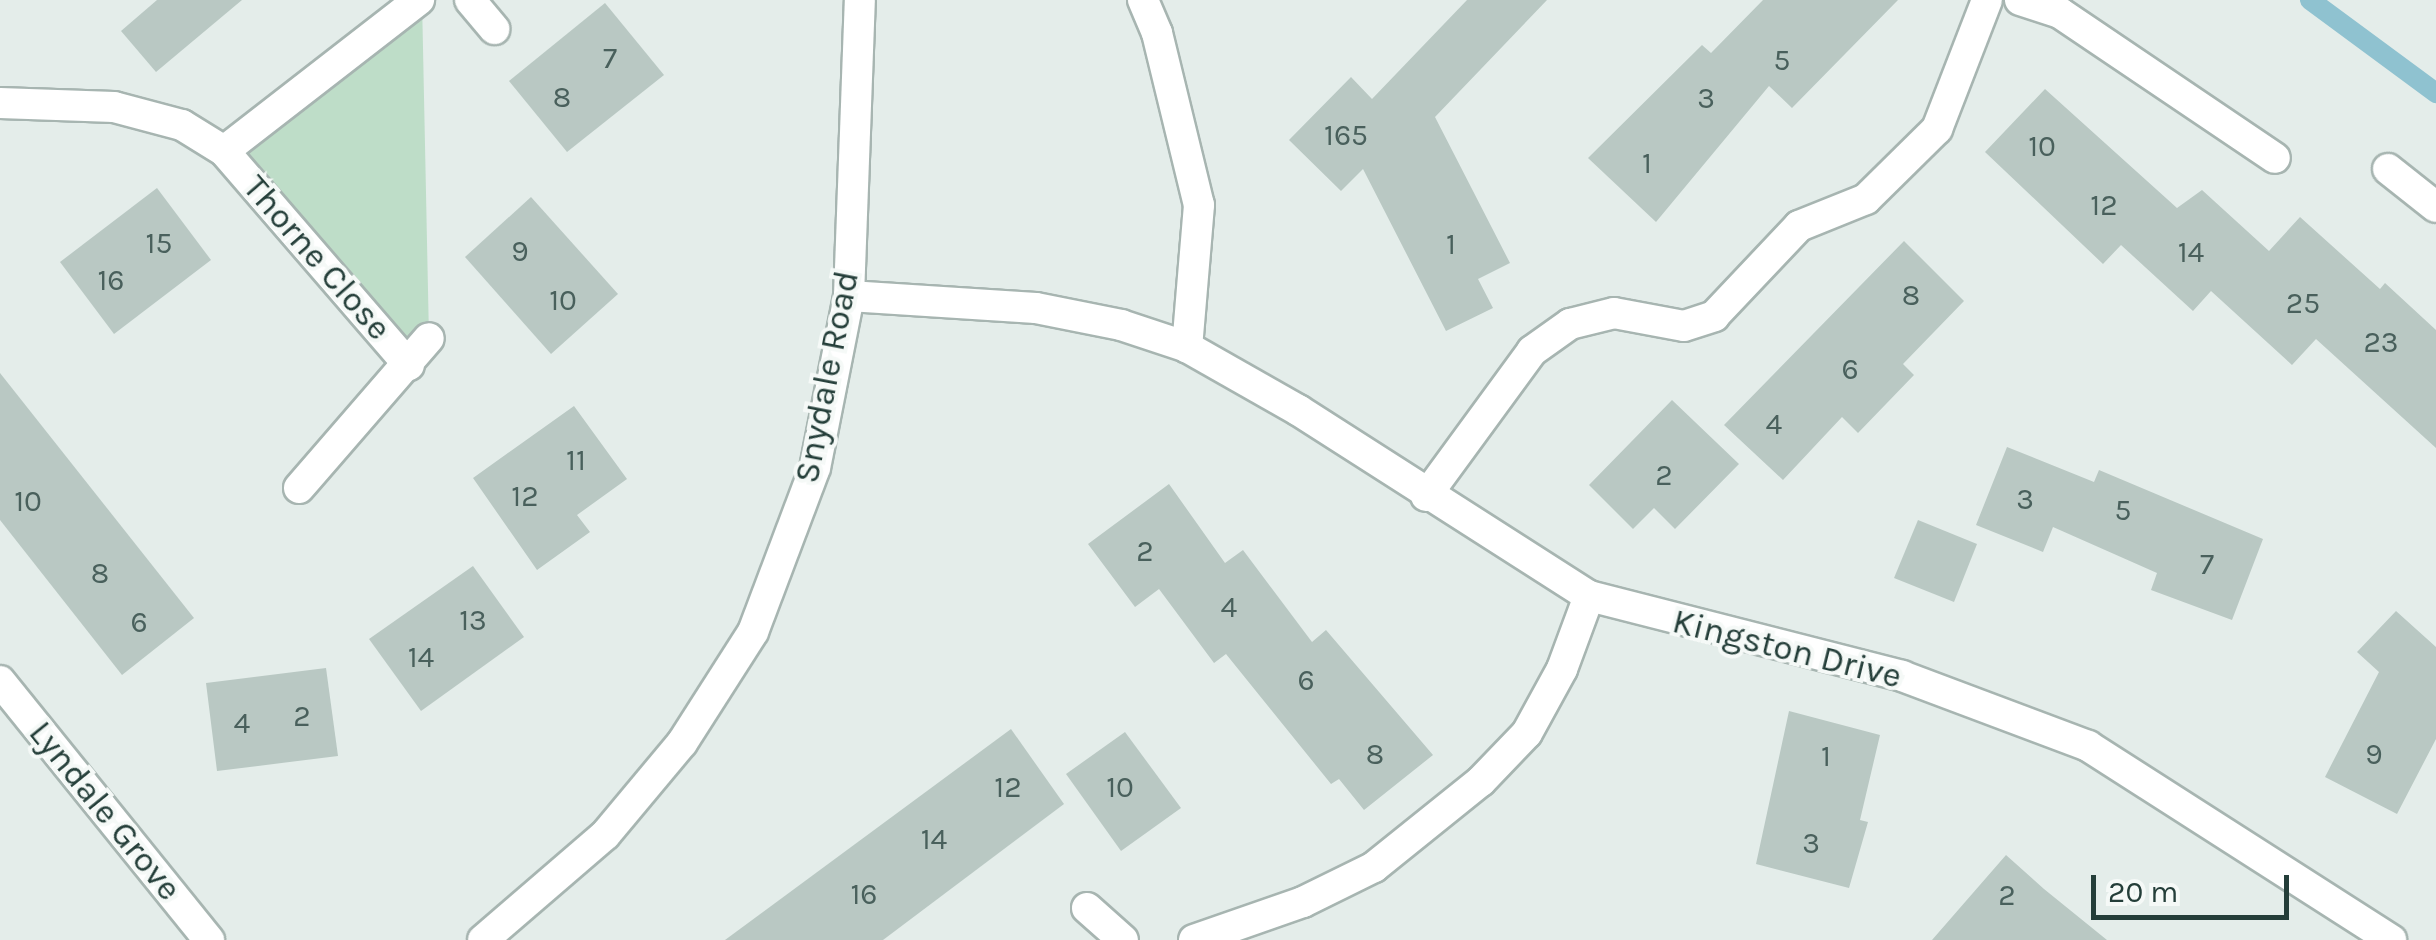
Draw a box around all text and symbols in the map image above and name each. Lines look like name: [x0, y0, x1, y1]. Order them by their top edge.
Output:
house number: 7: [603, 40, 617, 76]
house number: 5: [1774, 42, 1790, 78]
house number: 8: [553, 79, 571, 115]
house number: 3: [1697, 80, 1715, 116]
house number: 165: [1324, 117, 1368, 153]
house number: 10: [2028, 128, 2056, 164]
house number: 1: [1642, 145, 1652, 181]
street label: Thorne Close: [234, 167, 400, 349]
house number: 12: [2090, 187, 2118, 223]
house number: 15: [146, 225, 172, 261]
house number: 1: [1446, 226, 1456, 262]
house number: 9: [511, 233, 529, 269]
house number: 14: [2178, 234, 2204, 270]
house number: 16: [97, 262, 125, 298]
street label: Snydale Road: [786, 267, 868, 487]
house number: 8: [1902, 277, 1920, 313]
house number: 10: [549, 282, 577, 318]
house number: 25: [2286, 285, 2320, 321]
house number: 23: [2363, 324, 2399, 360]
house number: 6: [1841, 351, 1859, 387]
house number: 4: [1766, 406, 1782, 442]
house number: 11: [566, 442, 586, 478]
house number: 2: [1655, 457, 1673, 493]
house number: 12: [511, 478, 539, 514]
house number: 3: [2016, 481, 2034, 517]
house number: 10: [14, 483, 42, 519]
house number: 5: [2115, 492, 2131, 528]
house number: 2: [1136, 533, 1154, 569]
house number: 7: [2200, 546, 2214, 582]
house number: 8: [91, 555, 109, 591]
house number: 4: [1221, 589, 1237, 625]
street label: Kingston Drive: [1668, 600, 1906, 698]
house number: 13: [459, 602, 487, 638]
house number: 6: [130, 604, 148, 640]
house number: 14: [408, 639, 434, 675]
house number: 6: [1297, 662, 1315, 698]
house number: 2: [293, 698, 311, 734]
house number: 4: [234, 705, 250, 741]
street label: Lyndale Grove: [20, 713, 190, 909]
house number: 8: [1366, 736, 1384, 772]
house number: 9: [2365, 736, 2383, 772]
house number: 1: [1821, 738, 1831, 774]
house number: 12: [994, 769, 1022, 805]
house number: 10: [1106, 769, 1134, 805]
house number: 14: [921, 821, 947, 857]
house number: 3: [1802, 825, 1820, 861]
scale bar: [2096, 855, 2294, 917]
text: 20 m: [2108, 874, 2178, 910]
house number: 16: [850, 876, 878, 912]
house number: 2: [1998, 877, 2016, 913]

